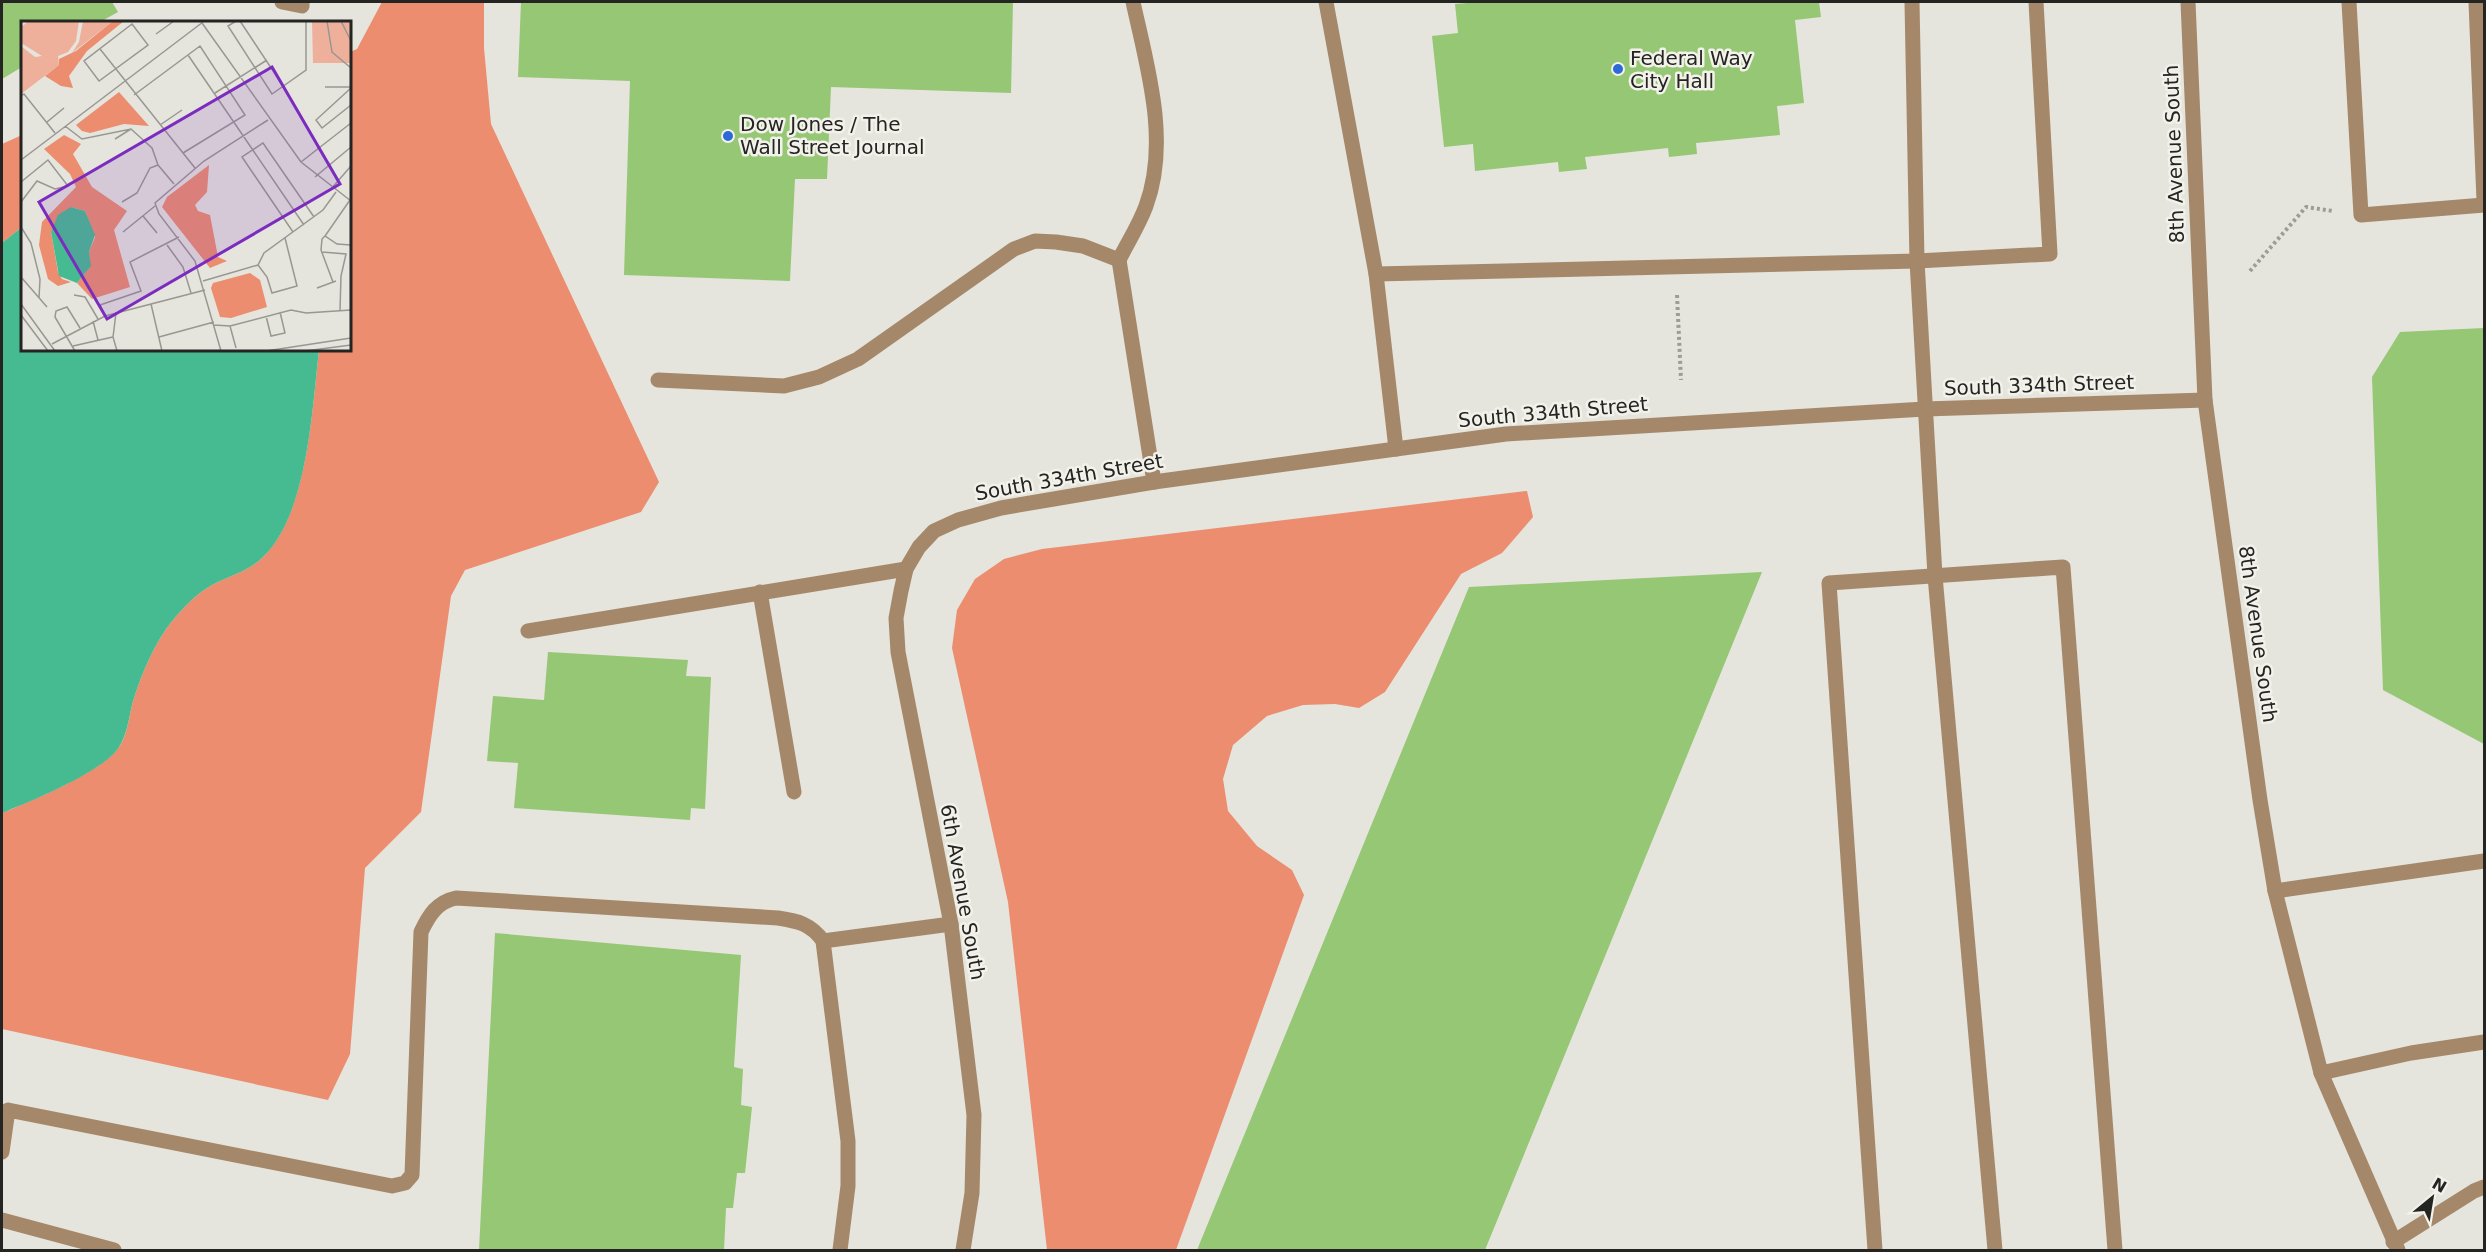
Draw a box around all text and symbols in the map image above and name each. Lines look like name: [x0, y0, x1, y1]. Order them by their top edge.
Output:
inset map: [21, 21, 351, 351]
place label: Federal Way City Hall: [1630, 46, 1753, 93]
marker: Federal Way City Hall: [1611, 62, 1625, 76]
street label: 8th Avenue South: [2159, 64, 2189, 244]
place label: Dow Jones / The Wall Street Journal: [740, 112, 925, 159]
marker: Dow Jones / The Wall Street Journal: [721, 129, 735, 143]
street label: South 334th Street: [1943, 370, 2135, 400]
street label: South 334th Street: [1457, 392, 1649, 432]
street label: South 334th Street: [973, 449, 1165, 505]
street label: 8th Avenue South: [2234, 544, 2282, 724]
street label: 6th Avenue South: [936, 802, 990, 982]
north arrow: [2402, 1168, 2462, 1228]
text: N: [2429, 1174, 2450, 1197]

